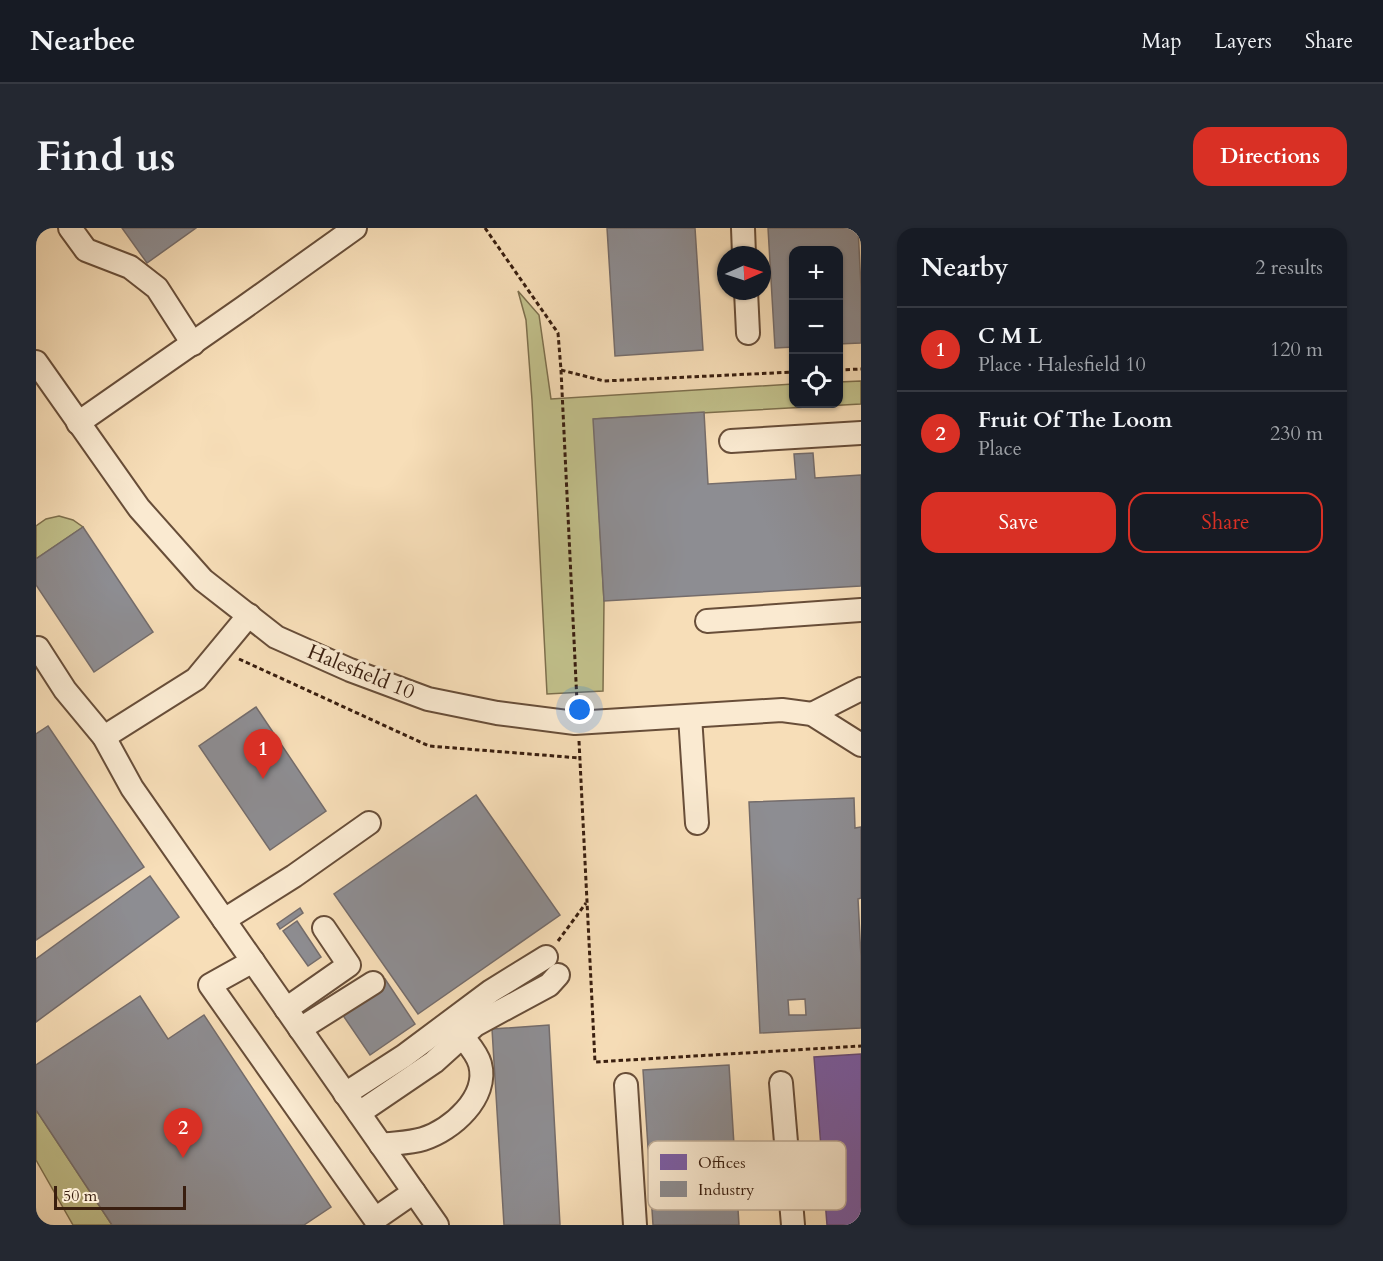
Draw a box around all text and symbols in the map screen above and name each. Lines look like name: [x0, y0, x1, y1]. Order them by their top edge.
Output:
text: Nearbee: [30, 22, 135, 60]
text: Map: [1142, 27, 1182, 56]
text: Layers: [1215, 27, 1272, 56]
text: Share: [1305, 27, 1353, 56]
button: Directions: [1193, 127, 1347, 186]
text: Find us: [36, 128, 176, 185]
north arrow: [717, 246, 771, 300]
map controls: [789, 246, 843, 408]
button: +: [789, 246, 843, 300]
text: Nearby: [921, 250, 1009, 285]
text: 2 results: [1255, 254, 1323, 281]
button: −: [789, 300, 843, 354]
text: C M L: [978, 321, 1042, 351]
text: 1: [935, 336, 946, 363]
text: 120 m: [1270, 336, 1323, 363]
text: Place · Halesfield 10: [978, 351, 1146, 378]
button: locate: [789, 354, 843, 408]
text: Fruit Of The Loom: [978, 405, 1172, 435]
text: 2: [935, 420, 946, 447]
text: 230 m: [1270, 420, 1323, 447]
text: Place: [978, 435, 1022, 462]
button: Save: [921, 492, 1116, 553]
button: Share: [1128, 492, 1323, 553]
street label: Halesfield 10: [303, 637, 419, 707]
your location: [565, 695, 594, 724]
pin: 1: [244, 730, 282, 779]
pin: 2: [164, 1108, 202, 1158]
legend: [648, 1141, 846, 1210]
text: Offices: [698, 1152, 746, 1174]
text: Industry: [698, 1179, 755, 1201]
scale bar: [54, 1183, 186, 1210]
text: 50 m: [63, 1185, 97, 1207]

